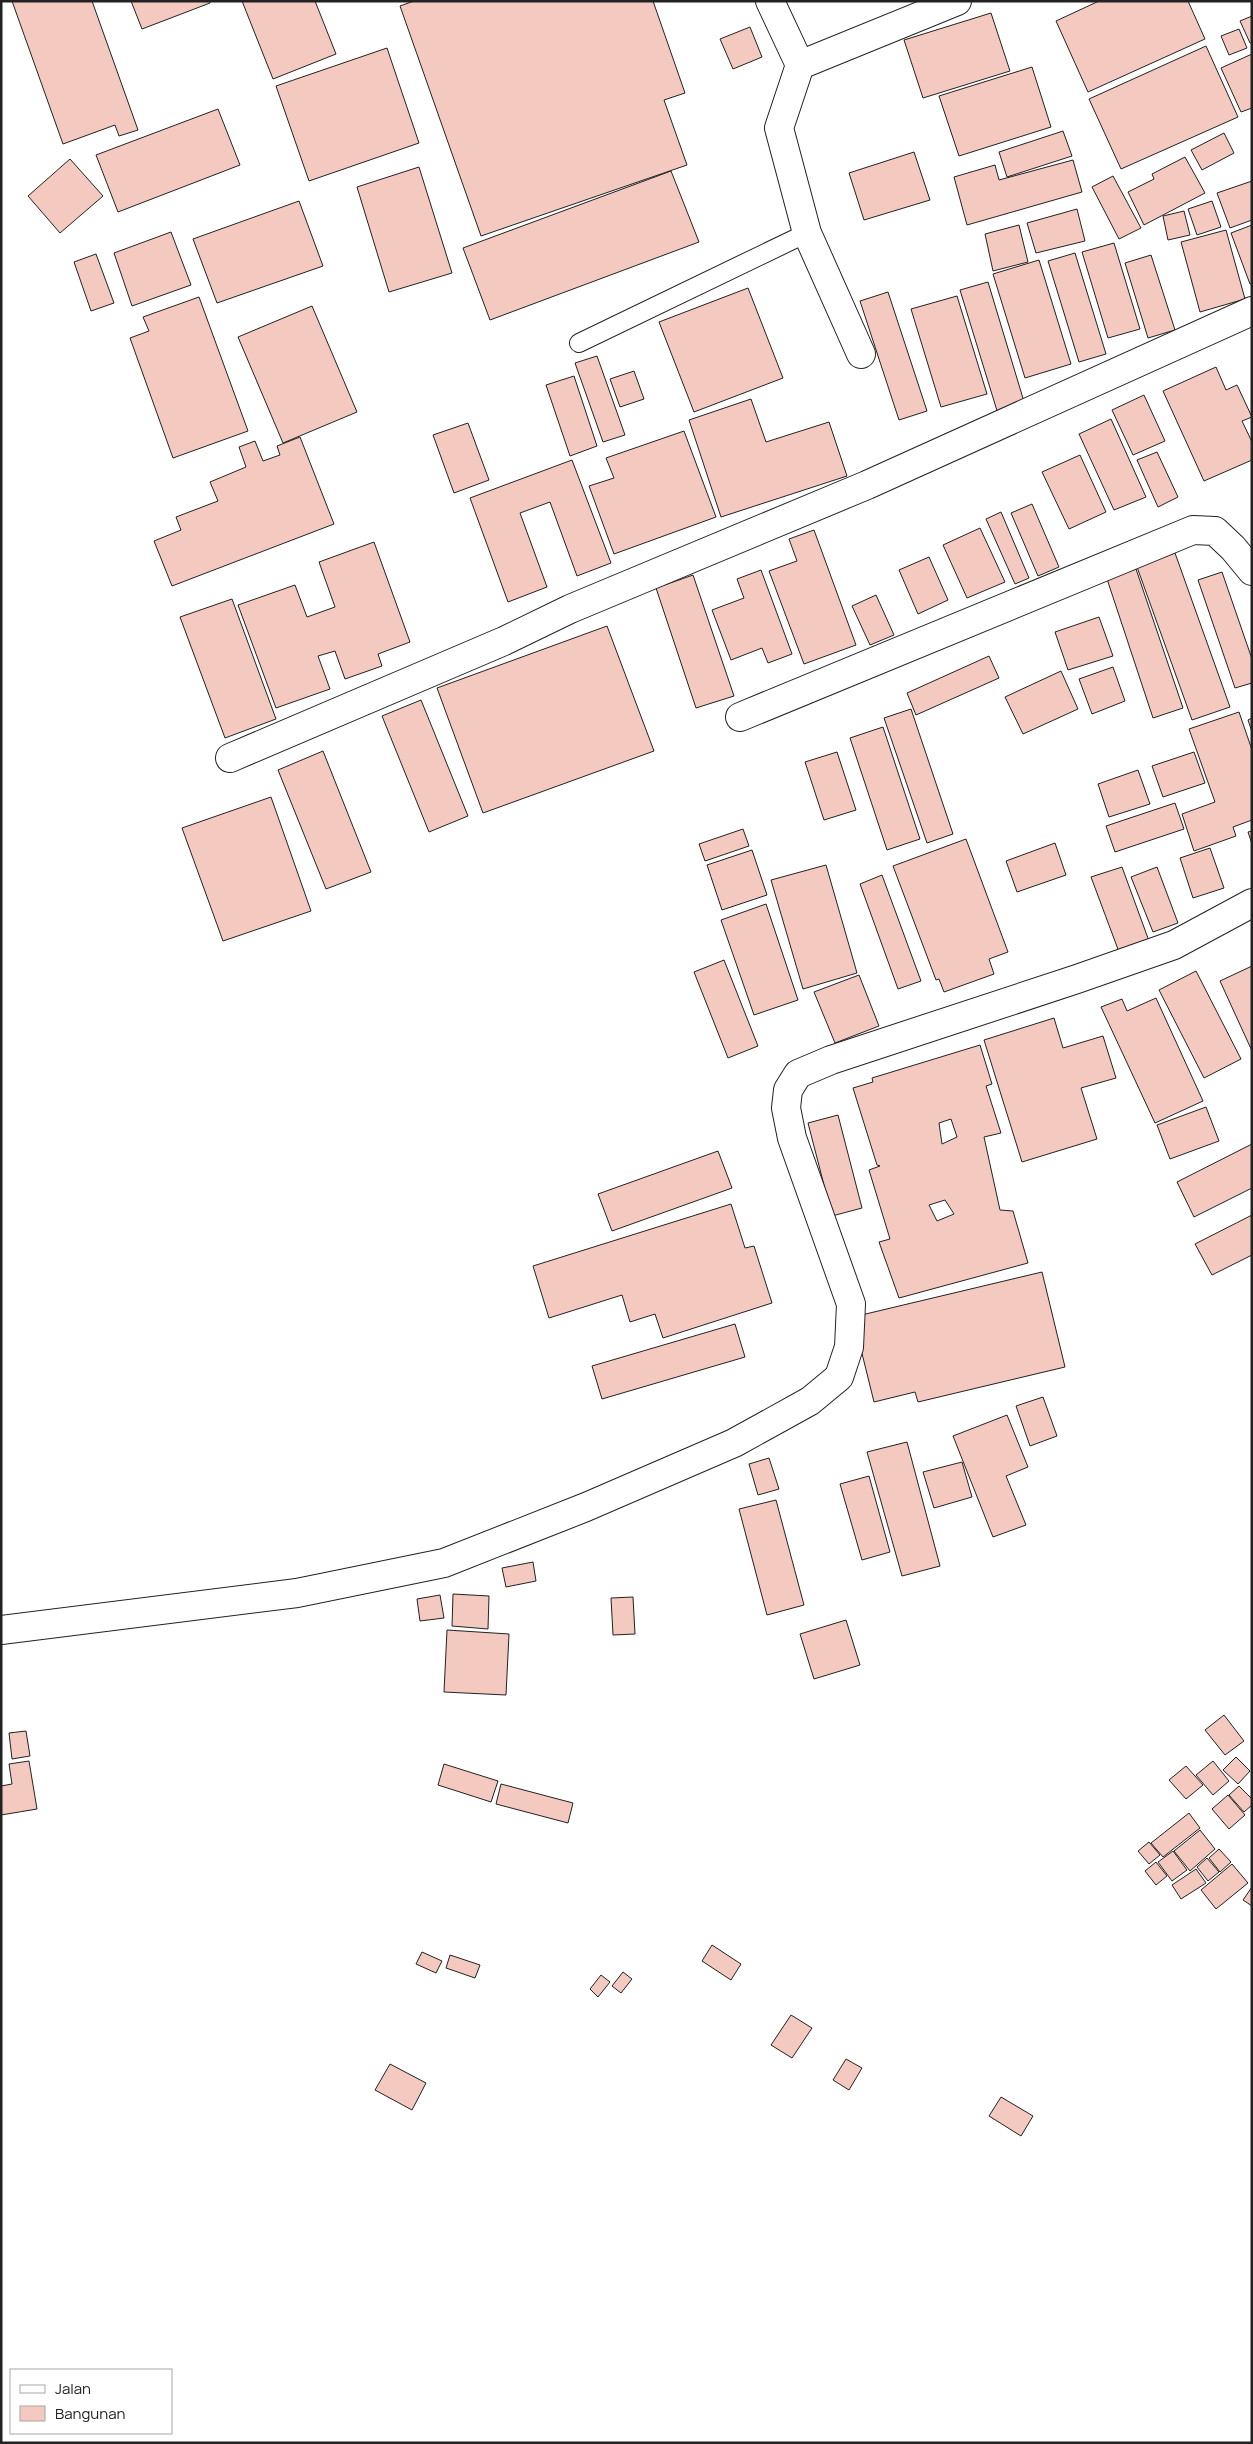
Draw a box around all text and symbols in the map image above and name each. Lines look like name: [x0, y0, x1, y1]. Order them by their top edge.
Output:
legend: [10, 2369, 172, 2434]
text: Jalan: [55, 2378, 91, 2399]
text: Bangunan: [55, 2403, 125, 2424]

